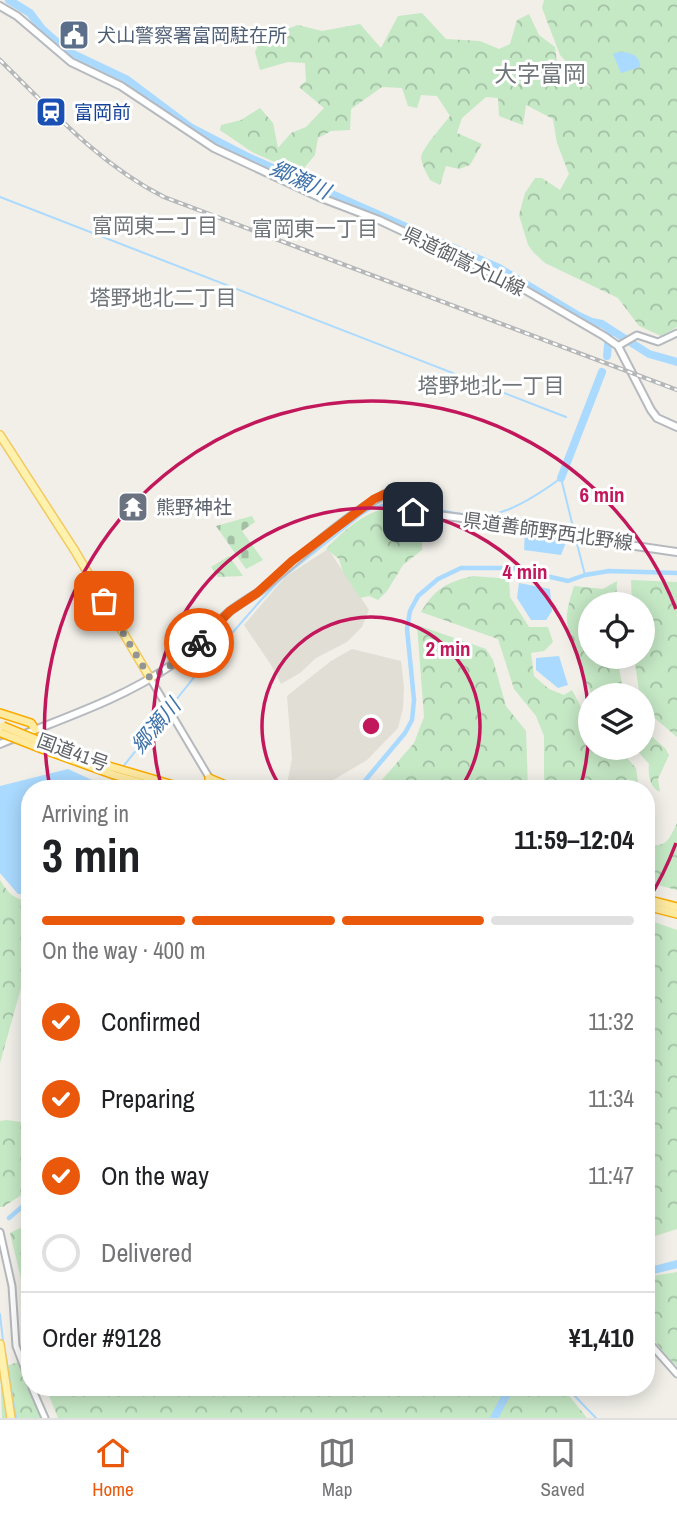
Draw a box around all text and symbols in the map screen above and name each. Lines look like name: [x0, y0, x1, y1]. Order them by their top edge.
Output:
public building icon: 犬山警察署富岡駐在所: [57, 18, 91, 52]
place label: 犬山警察署富岡駐在所: [97, 22, 287, 48]
district label: 大字富岡: [494, 58, 586, 89]
station icon: 富岡前: [34, 95, 68, 129]
place label: 富岡前: [74, 99, 131, 125]
water label: 郷瀬川: [266, 153, 337, 206]
district label: 富岡東二丁目: [92, 211, 218, 240]
district label: 富岡東一丁目: [252, 214, 378, 243]
street label: 県道御嵩犬山線: [399, 220, 529, 302]
district label: 塔野地北二丁目: [90, 283, 237, 312]
district label: 塔野地北一丁目: [418, 371, 565, 400]
text: 6 min: [580, 480, 624, 509]
pin: [383, 482, 443, 542]
temple icon: 熊野神社: [116, 490, 150, 524]
icon: home: [394, 493, 432, 531]
place label: 熊野神社: [156, 494, 232, 520]
street label: 県道善師野西北野線: [462, 506, 634, 556]
text: 4 min: [503, 557, 547, 586]
pin: [74, 571, 134, 631]
icon: bag: [85, 582, 123, 620]
map controls: [578, 592, 655, 760]
button: locate: [578, 592, 655, 669]
courier: [164, 608, 234, 678]
icon: bike: [180, 624, 218, 662]
text: 2 min: [426, 634, 470, 663]
button: layers: [578, 683, 655, 760]
water label: 郷瀬川: [124, 691, 188, 759]
centre of rings: [359, 714, 383, 738]
street label: 国道41号: [34, 727, 112, 777]
text: Arriving in: [42, 798, 129, 829]
text: 11:59–12:04: [514, 822, 634, 857]
text: 3 min: [42, 824, 141, 886]
text: On the way · 400 m: [42, 935, 206, 966]
icon: check: [42, 1003, 80, 1041]
text: Confirmed: [101, 1004, 201, 1039]
text: 11:32: [588, 1006, 634, 1037]
icon: check: [42, 1080, 80, 1118]
text: Preparing: [101, 1081, 195, 1116]
text: 11:34: [588, 1083, 634, 1114]
icon: check: [42, 1157, 80, 1195]
text: On the way: [101, 1158, 209, 1193]
text: 11:47: [588, 1160, 634, 1191]
text: Delivered: [101, 1235, 192, 1270]
text: Order #9128: [42, 1320, 162, 1355]
text: ¥1,410: [569, 1320, 634, 1355]
tab: Home: [92, 1434, 134, 1502]
tab: Map: [318, 1434, 356, 1502]
tab: Saved: [541, 1434, 585, 1502]

